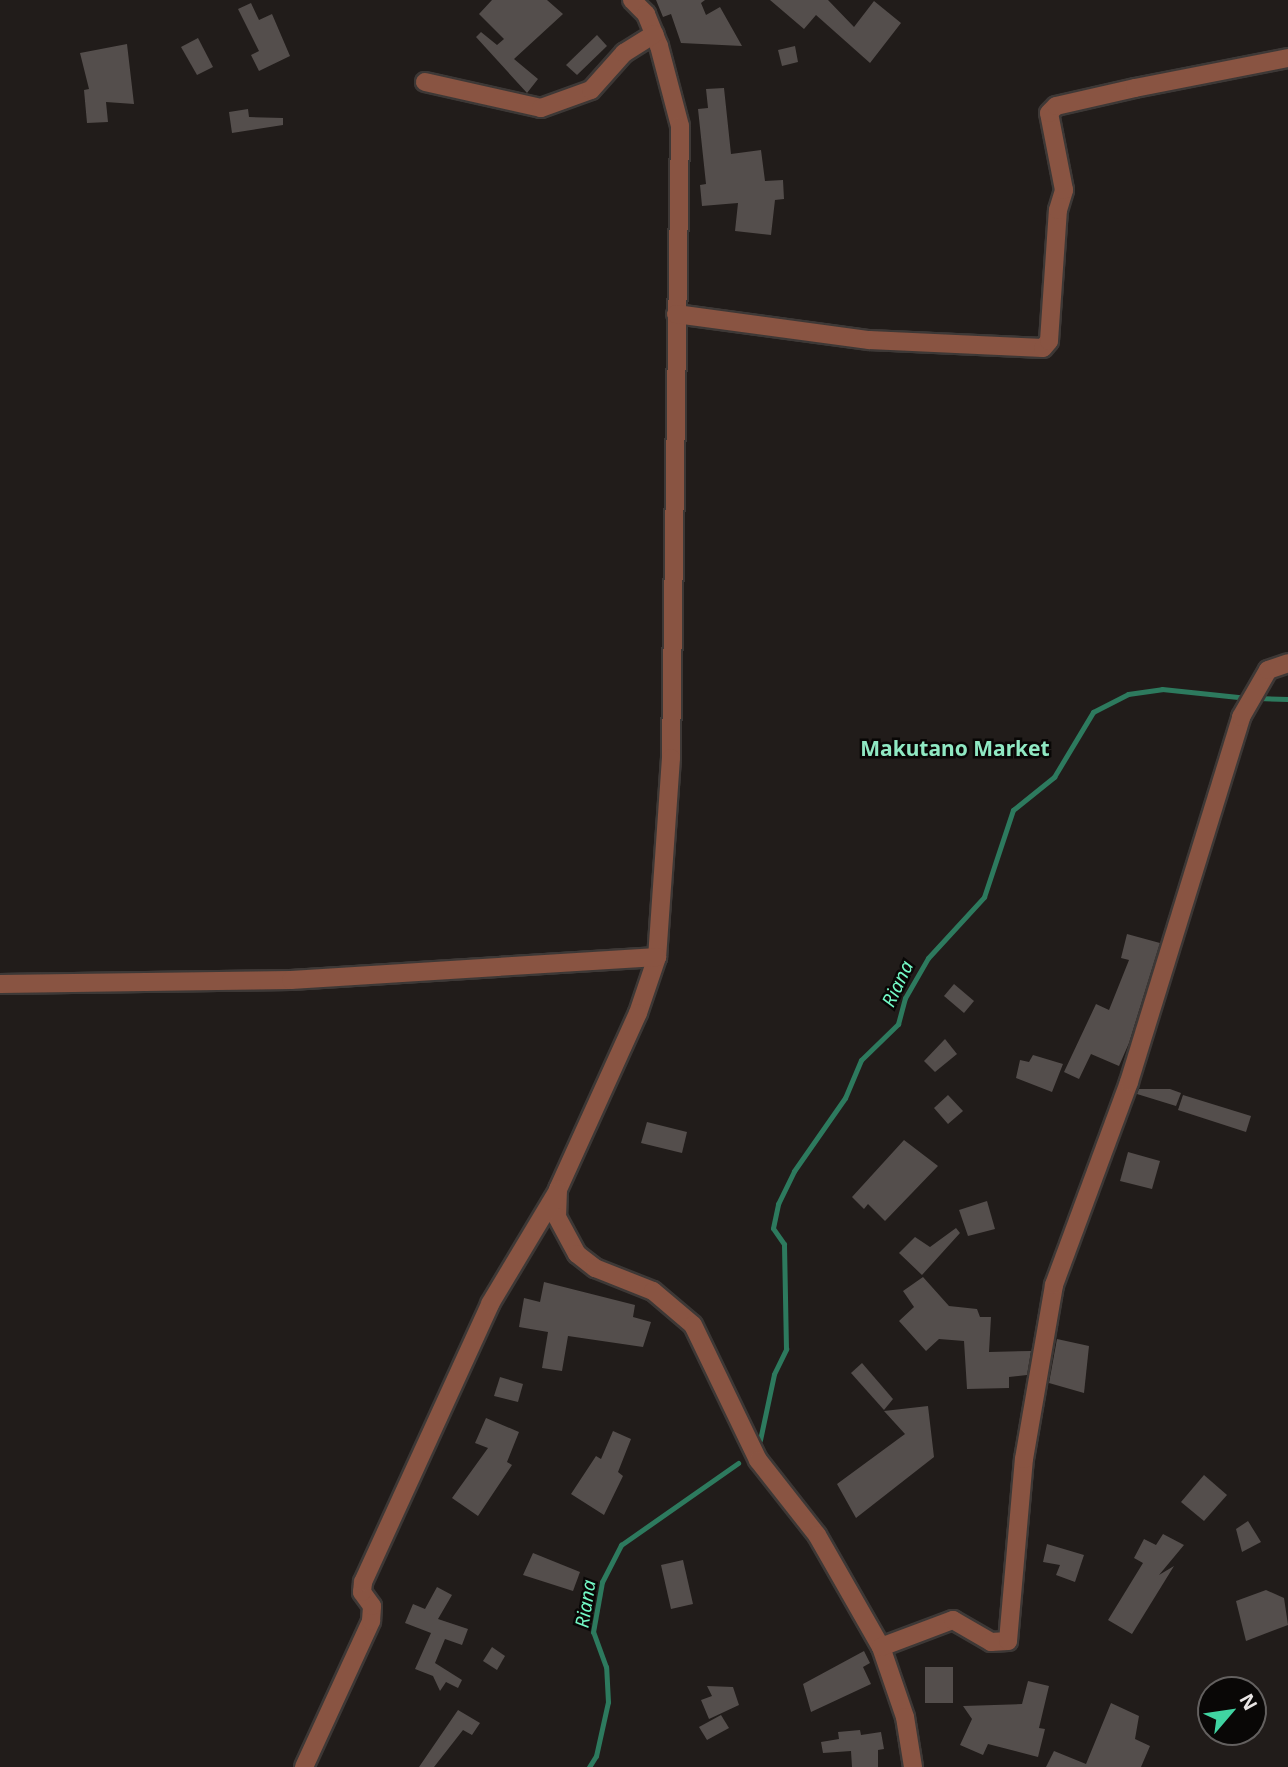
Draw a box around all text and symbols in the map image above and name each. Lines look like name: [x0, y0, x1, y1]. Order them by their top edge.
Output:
district label: Makutano Market: [860, 735, 1050, 761]
water label: Riana: [877, 957, 919, 1011]
water label: Riana: [571, 1578, 601, 1630]
north arrow: [1197, 1676, 1267, 1746]
text: N: [1233, 1689, 1264, 1715]

